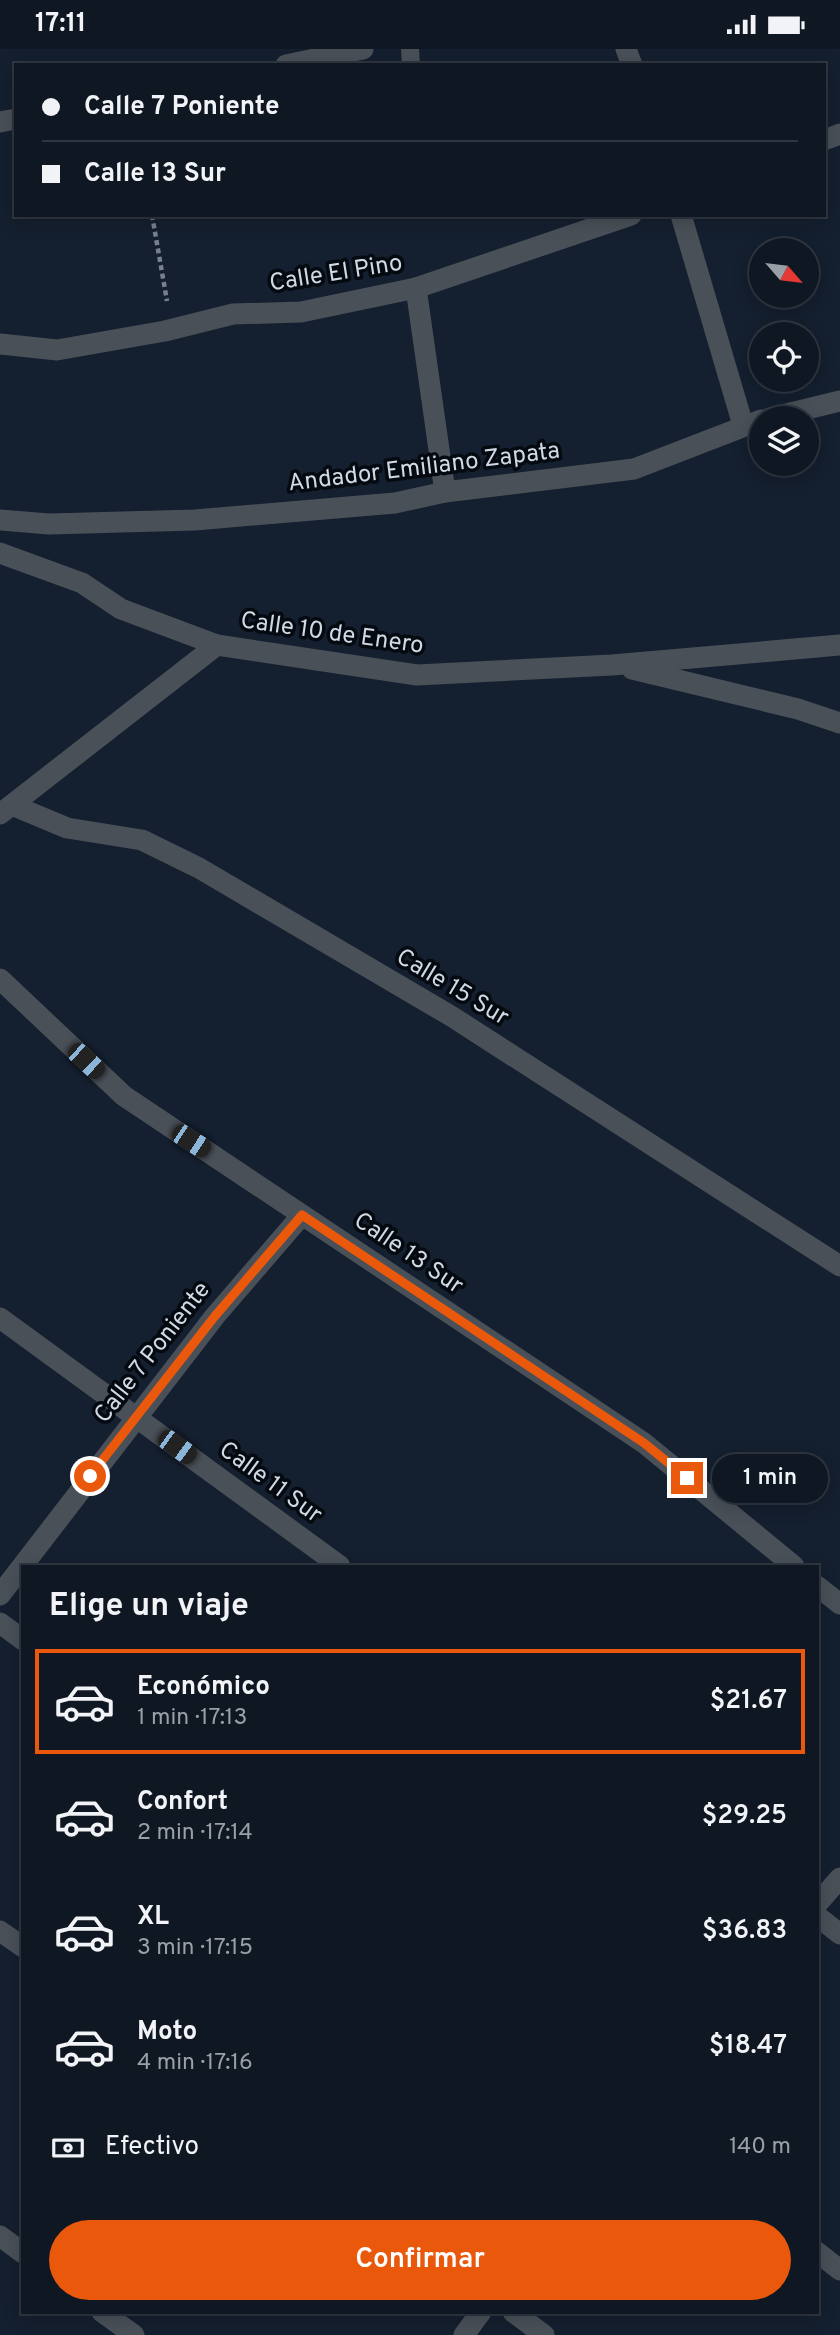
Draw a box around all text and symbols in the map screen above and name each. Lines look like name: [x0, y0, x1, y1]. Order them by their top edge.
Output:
text: 17:11: [35, 8, 86, 41]
text: Calle 7 Poniente: [84, 91, 279, 124]
text: Calle 13 Sur: [84, 158, 226, 191]
north arrow: [749, 238, 819, 308]
map controls: [749, 238, 819, 476]
street label: Calle El Pino: [267, 249, 405, 299]
button: locate: [749, 322, 819, 392]
button: layers: [749, 406, 819, 476]
street label: Andador Emiliano Zapata: [286, 436, 562, 500]
street label: Calle 10 de Enero: [238, 606, 426, 662]
street label: Calle 15 Sur: [390, 943, 514, 1033]
car: [64, 1039, 109, 1083]
car: [168, 1121, 215, 1161]
street label: Calle 13 Sur: [347, 1206, 469, 1302]
street label: Calle 7 Poniente: [88, 1276, 218, 1430]
car: [154, 1426, 201, 1468]
street label: Calle 11 Sur: [213, 1436, 327, 1530]
callout: 1 min: [712, 1453, 827, 1503]
route start: [74, 1460, 106, 1492]
route end: [671, 1462, 703, 1494]
text: 1 min: [743, 1464, 797, 1493]
text: Elige un viaje: [49, 1587, 249, 1627]
icon: car: [53, 1670, 116, 1733]
text: Económico: [137, 1671, 270, 1704]
text: $21.67: [710, 1685, 787, 1718]
text: 1 min · 17:13: [137, 1704, 247, 1733]
icon: car: [53, 1785, 116, 1848]
text: Confort: [137, 1786, 228, 1819]
text: $29.25: [702, 1800, 787, 1833]
text: 2 min · 17:14: [137, 1819, 253, 1848]
icon: car: [53, 1900, 116, 1963]
text: XL: [137, 1901, 169, 1934]
text: $36.83: [702, 1915, 787, 1948]
text: 3 min · 17:15: [137, 1934, 253, 1963]
icon: car: [53, 2015, 116, 2078]
text: Moto: [137, 2016, 197, 2049]
text: $18.47: [709, 2030, 787, 2063]
text: 4 min · 17:16: [137, 2049, 253, 2078]
icon: cash: [49, 2129, 87, 2167]
text: Efectivo: [105, 2131, 199, 2164]
text: 140 m: [729, 2133, 791, 2162]
button: Confirmar: [49, 2220, 791, 2300]

